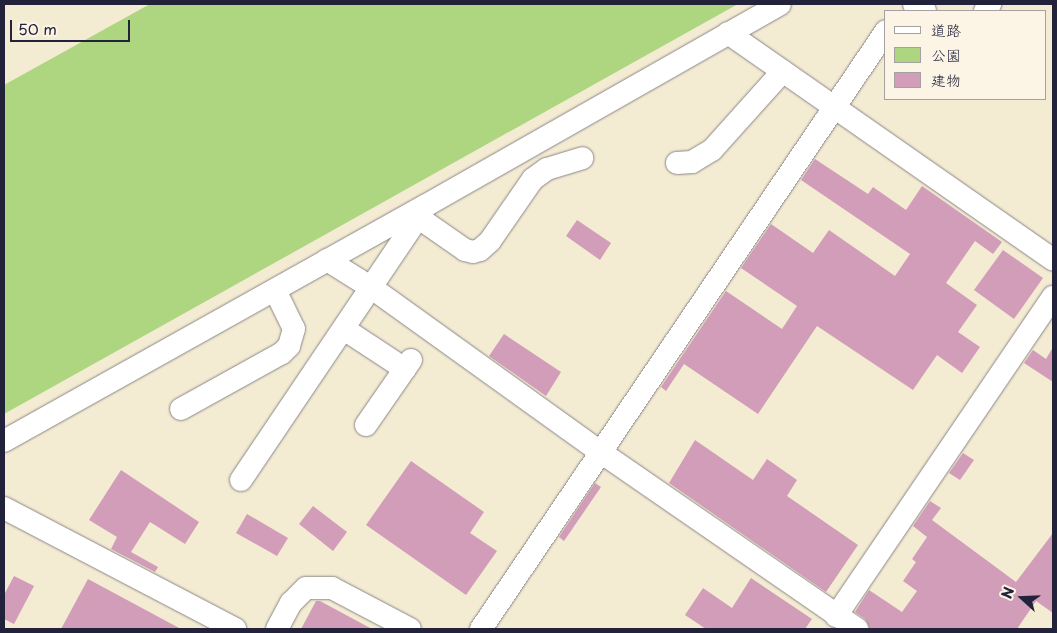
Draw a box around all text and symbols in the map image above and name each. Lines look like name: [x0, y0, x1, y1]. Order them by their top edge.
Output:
scale bar: [12, 10, 132, 42]
legend: [884, 10, 1047, 100]
text: 50 m: [18, 17, 57, 40]
text: 道路: [931, 18, 961, 41]
text: 公園: [931, 43, 961, 66]
text: 建物: [931, 68, 961, 91]
north arrow: [997, 573, 1047, 623]
text: N: [996, 584, 1019, 602]

